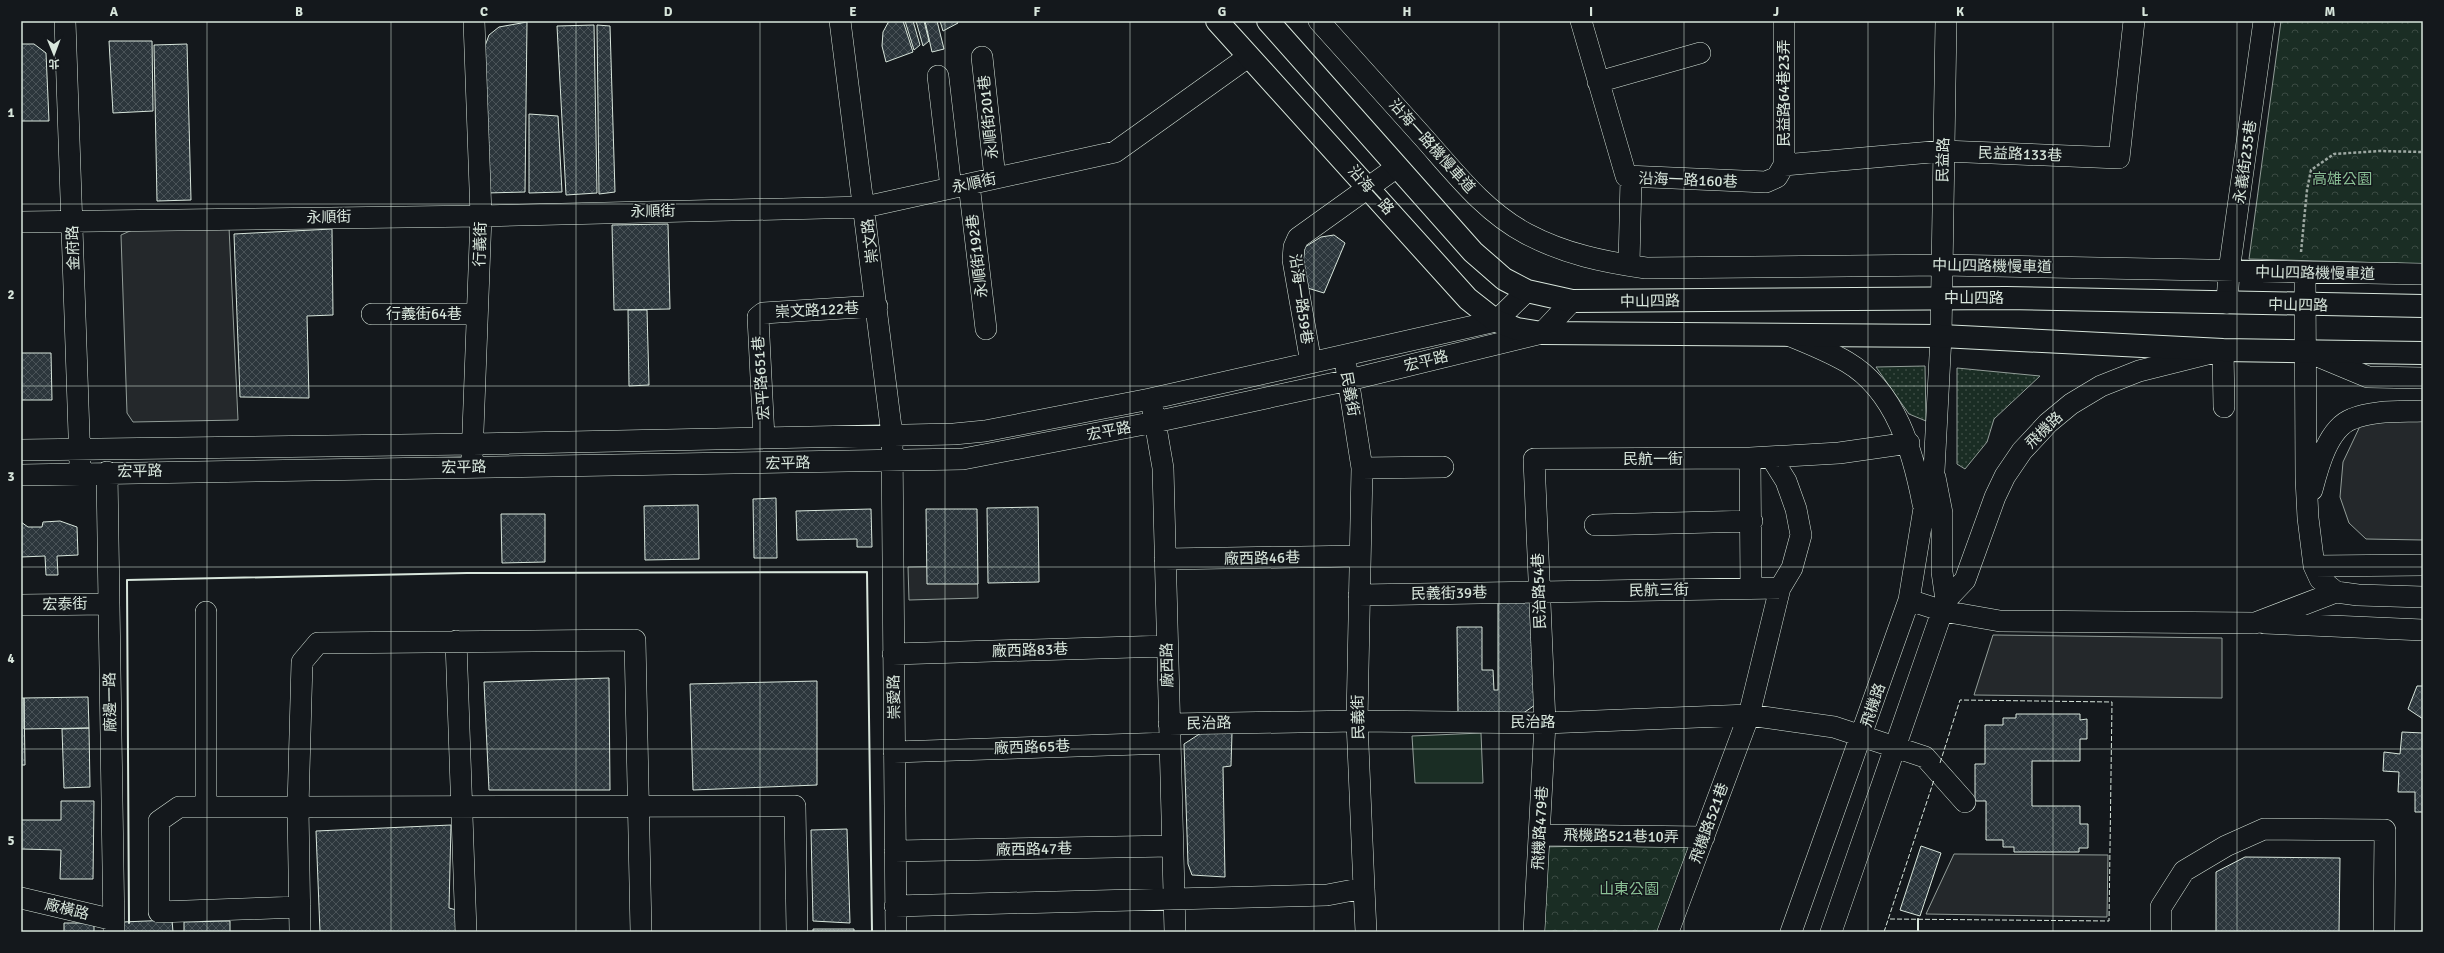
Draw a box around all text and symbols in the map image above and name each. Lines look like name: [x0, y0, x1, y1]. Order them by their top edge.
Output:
text: A: [110, 4, 119, 20]
text: B: [295, 4, 303, 20]
text: C: [480, 4, 488, 20]
text: D: [664, 4, 673, 20]
text: E: [849, 4, 857, 20]
text: F: [1034, 4, 1041, 20]
text: G: [1218, 4, 1226, 20]
text: H: [1403, 4, 1411, 20]
text: I: [1589, 4, 1593, 20]
text: J: [1773, 4, 1779, 20]
text: K: [1956, 4, 1964, 20]
text: L: [2142, 4, 2149, 20]
text: M: [2325, 4, 2336, 20]
north arrow: [34, 34, 74, 74]
street label: 民益路64巷23弄: [1775, 39, 1793, 147]
text: 北: [49, 57, 60, 70]
street label: 永順街201巷: [975, 74, 1001, 160]
street label: 沿海一路機慢車道: [1385, 95, 1479, 197]
text: 1: [7, 105, 15, 121]
street label: 永義街235巷: [2230, 119, 2260, 205]
street label: 民益路: [1934, 137, 1952, 183]
street label: 民益路133巷: [1978, 144, 2062, 164]
street label: 沿海一路: [1344, 162, 1398, 218]
street label: 沿海一路160巷: [1638, 169, 1738, 191]
street label: 永順街: [950, 170, 998, 196]
park label: 高雄公園: [2312, 170, 2372, 188]
street label: 永順街: [630, 202, 676, 220]
street label: 永順街: [306, 208, 352, 226]
street label: 永順街192巷: [963, 213, 991, 299]
street label: 崇文路: [858, 218, 882, 264]
street label: 行義街: [470, 221, 490, 267]
street label: 金府路: [63, 225, 83, 271]
street label: 沿海一路59巷: [1286, 253, 1316, 345]
street label: 中山四路機慢車道: [1932, 256, 2052, 276]
street label: 中山四路機慢車道: [2255, 263, 2375, 283]
text: 2: [7, 287, 15, 303]
street label: 中山四路: [1944, 289, 2004, 307]
street label: 中山四路: [1620, 291, 1680, 311]
street label: 中山四路: [2268, 295, 2328, 315]
street label: 崇文路122巷: [774, 299, 860, 321]
street label: 行義街64巷: [386, 305, 462, 323]
street label: 宏平路651巷: [749, 335, 773, 421]
street label: 宏平路: [1402, 347, 1450, 375]
street label: 民義街: [1337, 370, 1363, 418]
street label: 飛機路: [2022, 408, 2066, 452]
street label: 宏平路: [1085, 418, 1133, 444]
street label: 民航一街: [1623, 450, 1683, 468]
street label: 宏平路: [765, 454, 811, 472]
street label: 宏平路: [441, 458, 487, 476]
street label: 宏平路: [117, 462, 163, 480]
text: 3: [7, 469, 15, 485]
street label: 廠西路46巷: [1224, 548, 1300, 568]
street label: 民治路54巷: [1529, 553, 1549, 629]
street label: 民航三街: [1629, 580, 1689, 600]
street label: 民義街39巷: [1411, 583, 1487, 603]
street label: 宏泰街: [42, 595, 88, 613]
street label: 廠西路83巷: [992, 640, 1068, 660]
street label: 廠西路: [1158, 642, 1176, 688]
text: 4: [7, 651, 15, 667]
street label: 廠邊一路: [100, 672, 120, 732]
street label: 崇愛路: [885, 674, 903, 720]
street label: 飛機路: [1857, 681, 1889, 729]
street label: 民義街: [1349, 694, 1367, 740]
street label: 民治路: [1510, 713, 1556, 731]
street label: 民治路: [1186, 714, 1232, 732]
street label: 廠西路65巷: [994, 737, 1070, 757]
street label: 飛機路521巷: [1686, 780, 1732, 866]
street label: 飛機路479巷: [1529, 785, 1551, 871]
street label: 飛機路521巷10弄: [1563, 826, 1679, 846]
text: 5: [7, 833, 15, 849]
street label: 廠西路47巷: [996, 839, 1072, 859]
park label: 山東公園: [1599, 880, 1659, 898]
street label: 廠橫路: [43, 895, 91, 923]

